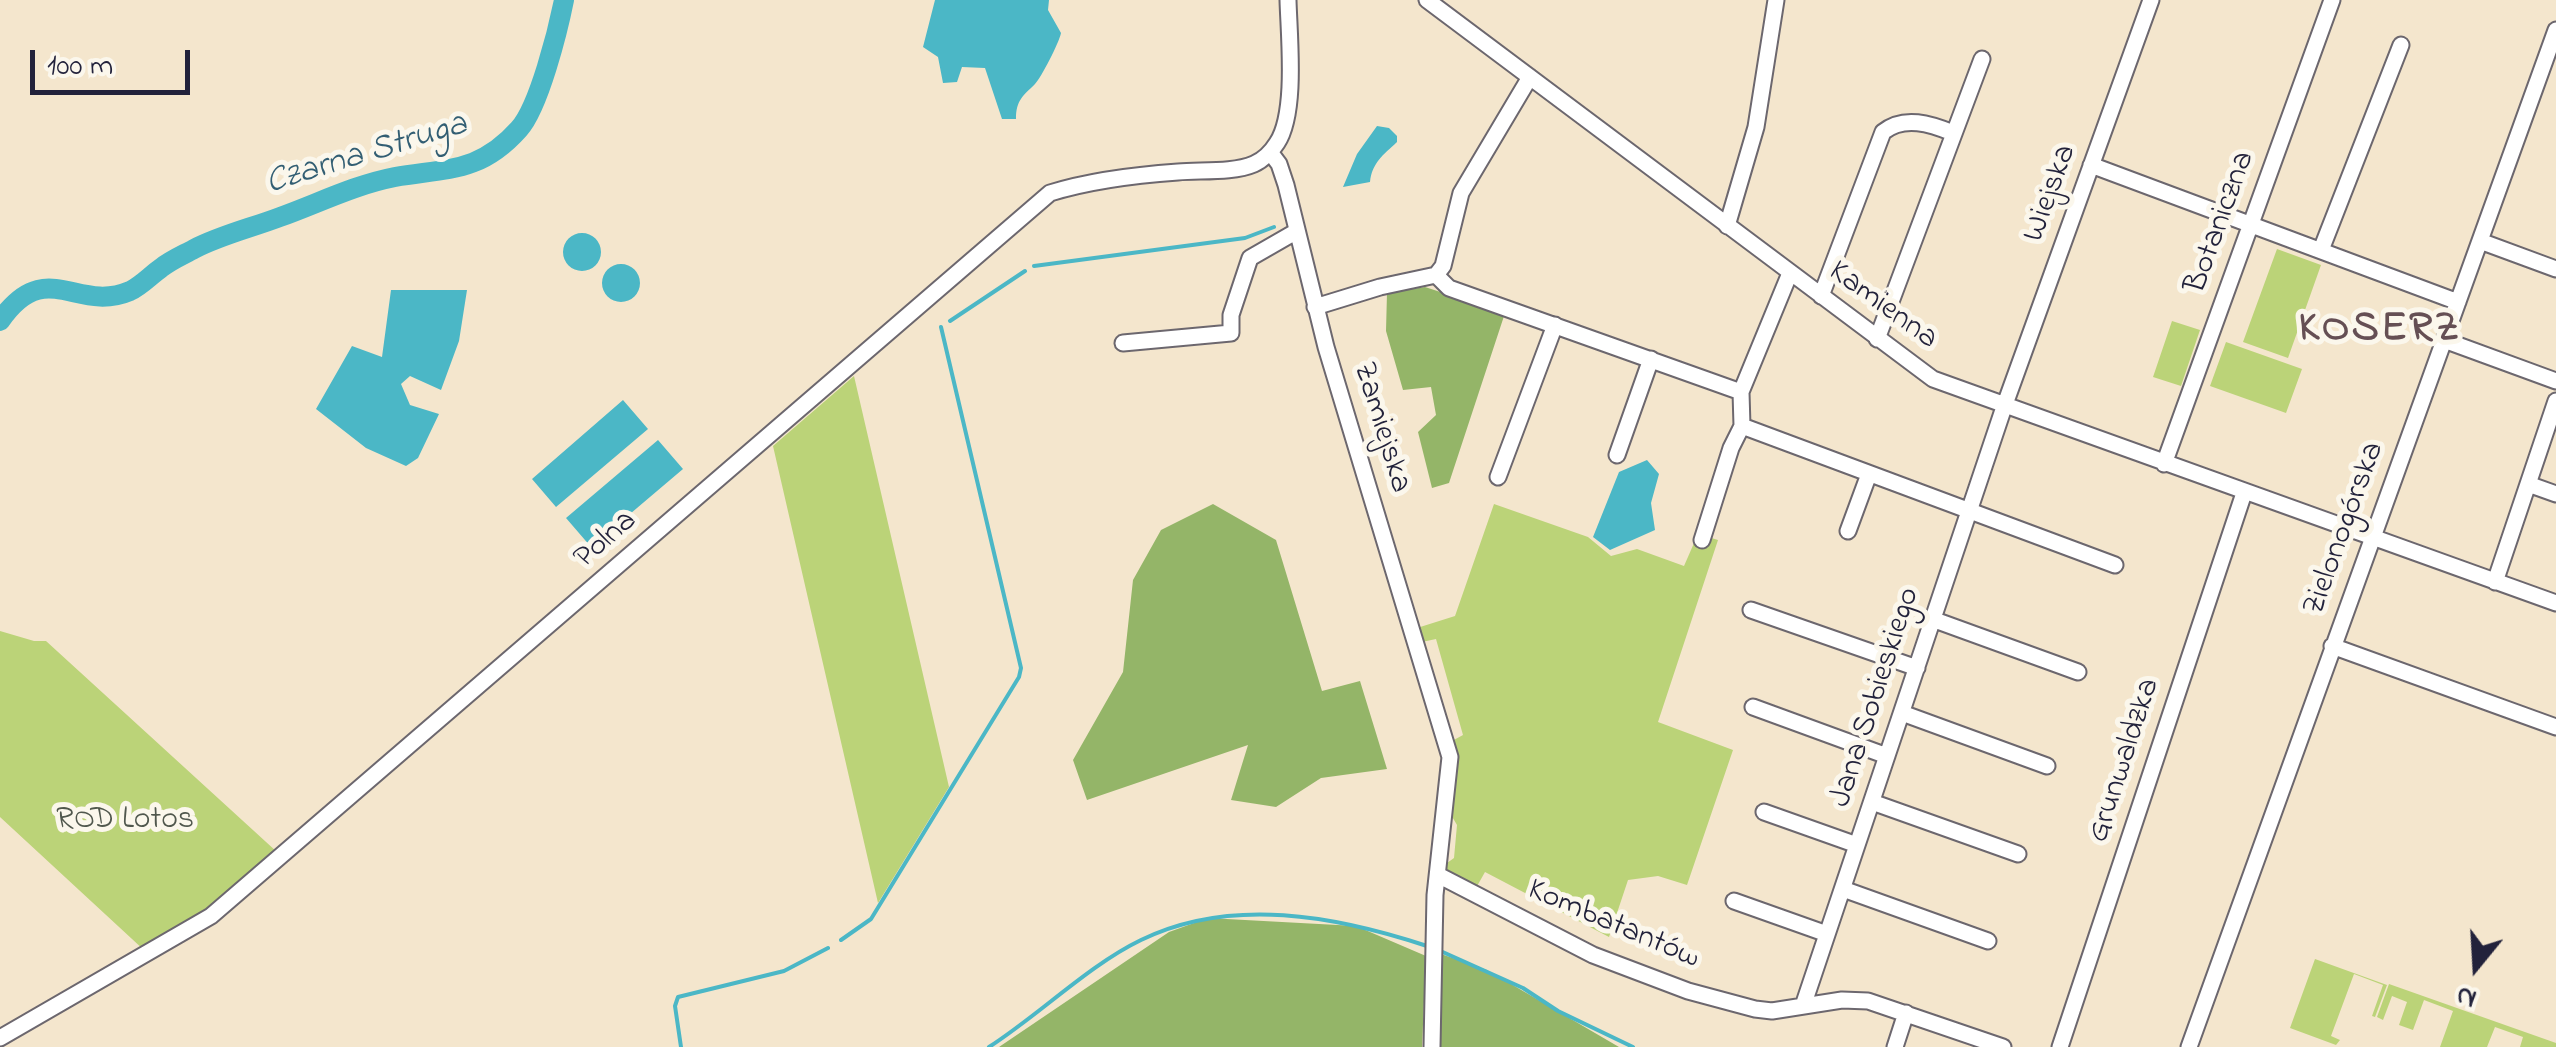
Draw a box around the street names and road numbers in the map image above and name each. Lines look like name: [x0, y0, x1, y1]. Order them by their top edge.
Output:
street label: Wiejska: [2017, 140, 2087, 248]
street label: Botaniczna: [2179, 147, 2265, 299]
street label: Kamienna: [1820, 254, 1944, 360]
street label: Zamiejska: [1342, 358, 1418, 498]
street label: Zielonogórska: [2297, 437, 2395, 621]
street label: Polna: [568, 503, 646, 579]
street label: Jana Sobieskiego: [1823, 583, 1931, 813]
street label: Grunwaldzka: [2081, 674, 2171, 848]
street label: Kombatantów: [1521, 873, 1705, 979]

